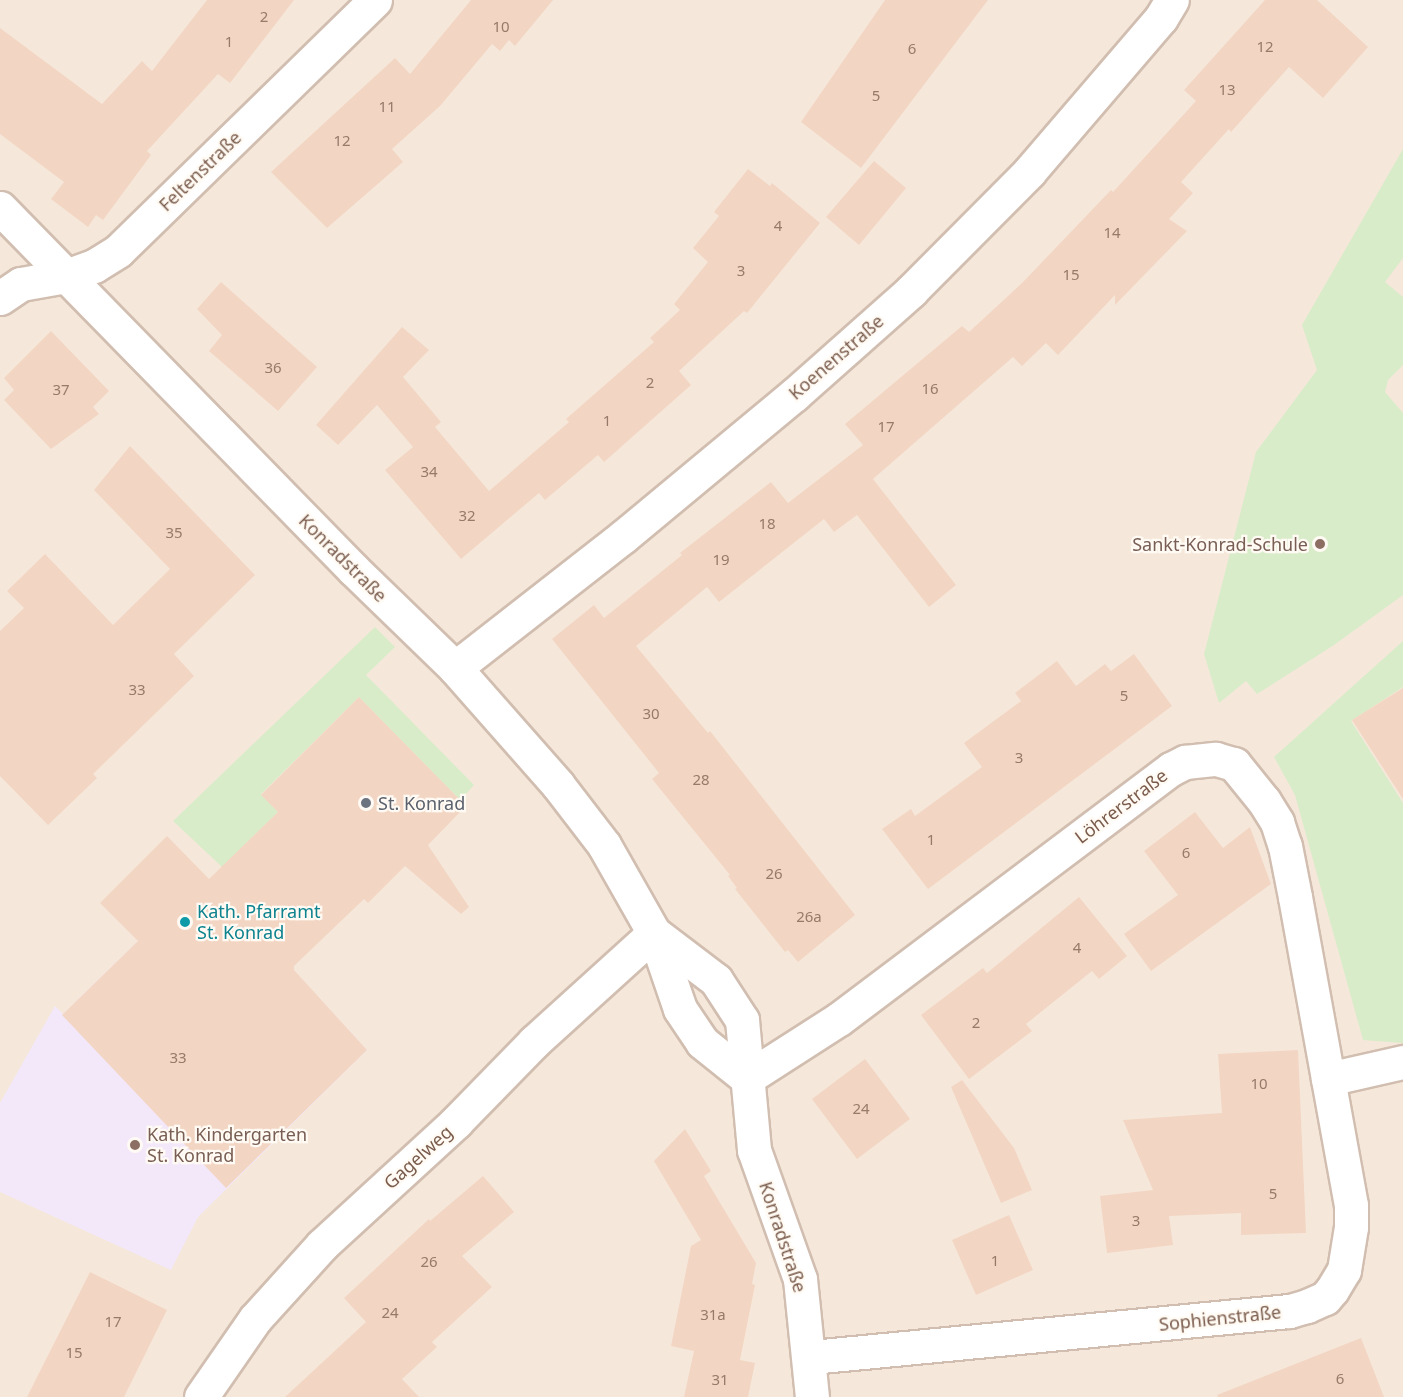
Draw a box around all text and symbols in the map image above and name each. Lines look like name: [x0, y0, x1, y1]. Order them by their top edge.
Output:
house number: 2: [260, 8, 268, 26]
house number: 10: [492, 18, 510, 36]
house number: 1: [225, 33, 233, 51]
house number: 12: [1256, 38, 1274, 56]
house number: 6: [908, 40, 916, 58]
house number: 13: [1218, 81, 1236, 99]
house number: 5: [872, 87, 880, 105]
house number: 11: [378, 98, 396, 116]
street label: Feltenstraße: [154, 127, 246, 215]
house number: 12: [333, 132, 351, 150]
house number: 4: [774, 217, 782, 235]
house number: 14: [1103, 224, 1121, 242]
house number: 3: [737, 262, 745, 280]
house number: 15: [1062, 266, 1080, 284]
street label: Koenenstraße: [784, 310, 888, 404]
house number: 36: [264, 359, 282, 377]
house number: 2: [646, 374, 654, 392]
house number: 16: [921, 380, 939, 398]
house number: 37: [52, 381, 70, 399]
house number: 1: [603, 412, 611, 430]
house number: 17: [877, 418, 895, 436]
house number: 34: [420, 463, 438, 481]
house number: 32: [458, 507, 476, 525]
street label: Konradstraße: [295, 510, 391, 606]
house number: 18: [758, 515, 776, 533]
house number: 35: [165, 524, 183, 542]
place label: Sankt-Konrad-Schule: [1132, 533, 1308, 555]
marker: Sankt-Konrad-Schule: [1313, 537, 1327, 551]
house number: 19: [712, 551, 730, 569]
house number: 33: [128, 681, 146, 699]
house number: 5: [1120, 687, 1128, 705]
house number: 30: [642, 705, 660, 723]
house number: 3: [1015, 749, 1023, 767]
street label: Löhrerstraße: [1071, 764, 1171, 848]
house number: 28: [692, 771, 710, 789]
place label: St. Konrad: [378, 792, 465, 814]
marker: St. Konrad: [359, 796, 373, 810]
house number: 1: [927, 831, 935, 849]
house number: 6: [1182, 844, 1190, 862]
house number: 26: [765, 865, 783, 883]
place label: Kath. Pfarramt St. Konrad: [197, 901, 320, 944]
house number: 26a: [796, 908, 822, 926]
marker: Kath. Pfarramt St. Konrad: [178, 915, 192, 929]
house number: 4: [1073, 939, 1081, 957]
house number: 2: [972, 1014, 980, 1032]
house number: 33: [169, 1049, 187, 1067]
house number: 10: [1250, 1075, 1268, 1093]
house number: 24: [852, 1100, 870, 1118]
street label: Gagelweg: [379, 1121, 457, 1193]
place label: Kath. Kindergarten St. Konrad: [147, 1124, 307, 1166]
marker: Kath. Kindergarten St. Konrad: [128, 1138, 142, 1152]
street label: Konradstraße: [755, 1179, 811, 1295]
house number: 5: [1269, 1185, 1277, 1203]
house number: 3: [1132, 1212, 1140, 1230]
house number: 1: [991, 1252, 999, 1270]
house number: 26: [420, 1253, 438, 1271]
street label: Sophienstraße: [1158, 1301, 1282, 1335]
house number: 24: [381, 1304, 399, 1322]
house number: 31a: [700, 1306, 726, 1324]
house number: 17: [104, 1313, 122, 1331]
house number: 15: [65, 1344, 83, 1362]
house number: 6: [1336, 1370, 1344, 1388]
house number: 31: [711, 1371, 729, 1389]

